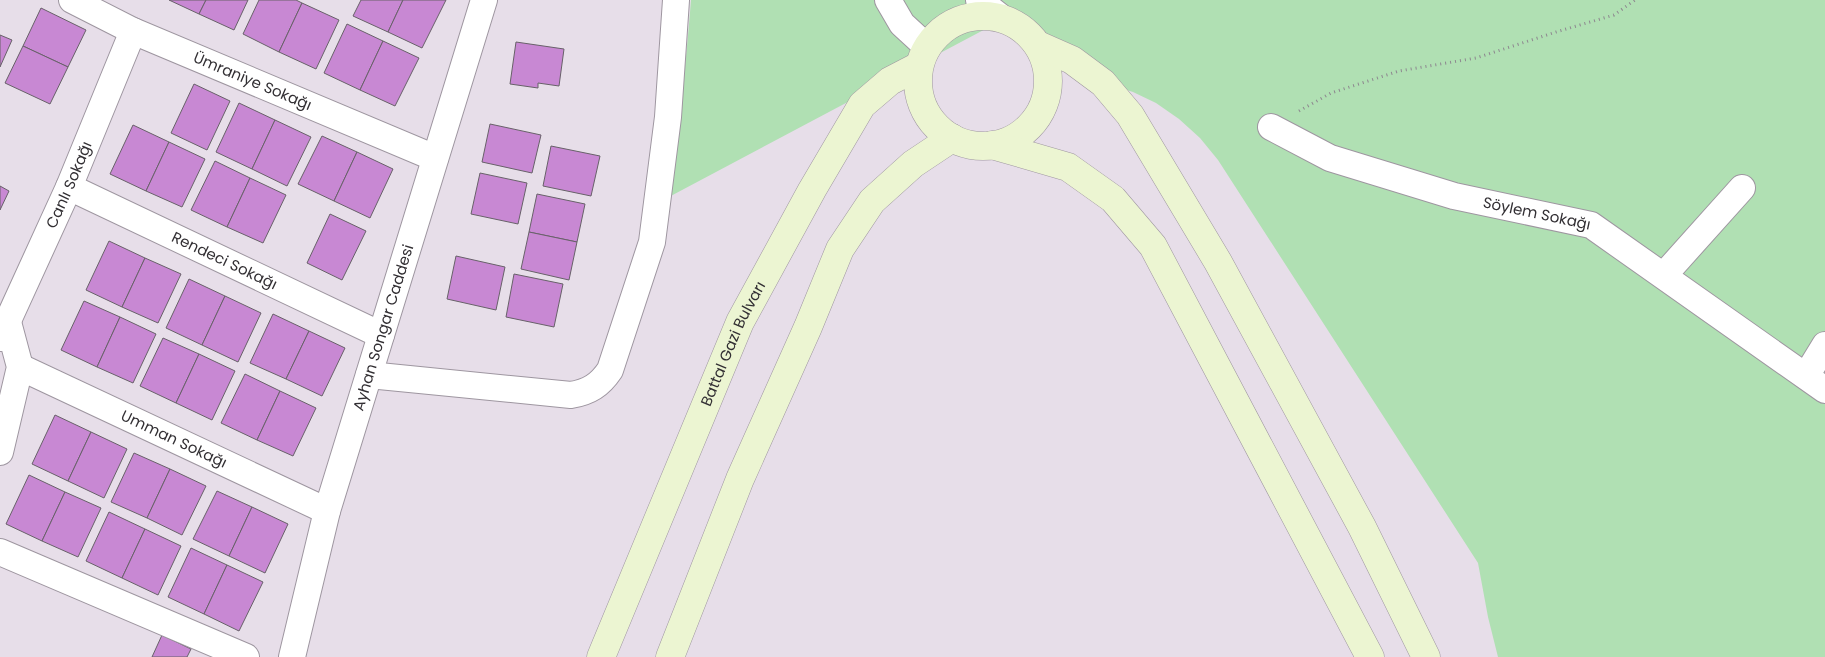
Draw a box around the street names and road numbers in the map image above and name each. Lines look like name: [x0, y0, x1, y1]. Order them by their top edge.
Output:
street label: Ümraniye Sokağı: [190, 47, 315, 115]
street label: Canlı Sokağı: [41, 138, 97, 232]
street label: Söylem Sokağı: [1481, 191, 1593, 235]
street label: Rendeci Sokağı: [168, 226, 281, 294]
street label: Ayhan Songar Caddesi: [347, 242, 418, 413]
street label: Battal Gazi Bulvarı: [695, 277, 770, 409]
street label: Umman Sokağı: [118, 405, 231, 473]

